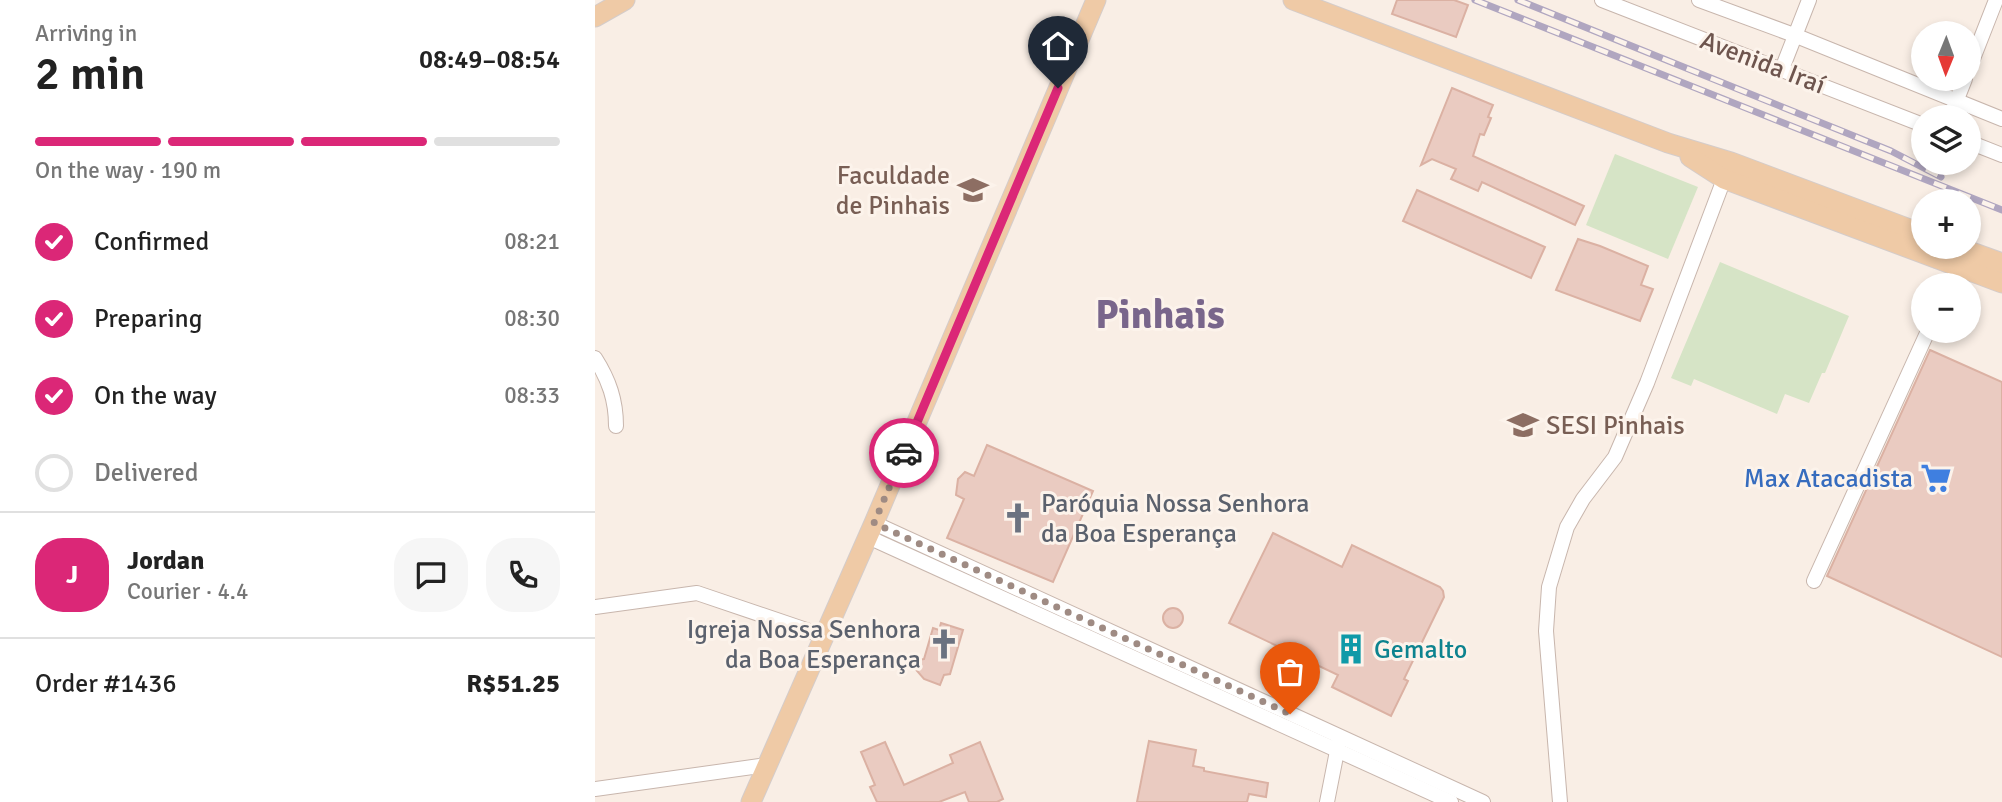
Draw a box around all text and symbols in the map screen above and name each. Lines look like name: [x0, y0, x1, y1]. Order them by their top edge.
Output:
pin: [1028, 16, 1088, 88]
text: Arriving in: [35, 19, 137, 48]
north arrow: [1911, 21, 1981, 91]
map controls: [1911, 21, 1981, 343]
street label: Avenida Iraí: [1696, 24, 1830, 101]
icon: home: [1039, 27, 1077, 65]
text: 08:49–08:54: [419, 44, 560, 76]
text: 2 min: [35, 46, 145, 102]
button: layers: [1911, 105, 1981, 175]
text: On the way · 190 m: [35, 156, 221, 185]
place label: Faculdade de Pinhais: [836, 160, 950, 222]
school or university icon: Faculdade de Pinhais: [956, 173, 990, 207]
button: +: [1911, 189, 1981, 259]
icon: check: [35, 223, 73, 261]
text: Confirmed: [94, 226, 209, 258]
text: 08:21: [504, 227, 560, 256]
button: −: [1911, 273, 1981, 343]
district label: Pinhais: [1095, 290, 1225, 340]
icon: check: [35, 300, 73, 338]
text: Preparing: [94, 303, 202, 335]
text: 08:30: [504, 304, 560, 333]
icon: check: [35, 377, 73, 415]
text: On the way: [94, 380, 217, 412]
text: 08:33: [504, 381, 560, 410]
school or university icon: SESI Pinhais: [1506, 408, 1540, 442]
place label: SESI Pinhais: [1546, 410, 1685, 442]
courier: [869, 418, 939, 488]
icon: car: [885, 434, 923, 472]
text: Delivered: [94, 457, 199, 489]
supermarket icon: Max Atacadista: [1919, 461, 1953, 495]
place label: Max Atacadista: [1744, 463, 1913, 495]
place label: Paróquia Nossa Senhora da Boa Esperança: [1041, 488, 1310, 550]
church icon: Paróquia Nossa Senhora da Boa Esperança: [1001, 501, 1035, 535]
button: chat: [394, 538, 468, 612]
button: phone: [486, 538, 560, 612]
text: Jordan: [127, 545, 204, 577]
text: J: [66, 559, 78, 591]
text: Courier · 4.4: [127, 577, 248, 606]
place label: Igreja Nossa Senhora da Boa Esperança: [687, 614, 921, 676]
church icon: Igreja Nossa Senhora da Boa Esperança: [927, 627, 961, 661]
building icon: Gemalto: [1334, 632, 1368, 666]
place label: Gemalto: [1374, 634, 1467, 666]
pin: [1260, 642, 1320, 714]
icon: bag: [1271, 653, 1309, 691]
text: Order #1436: [35, 668, 176, 700]
text: R$51.25: [466, 668, 560, 700]

